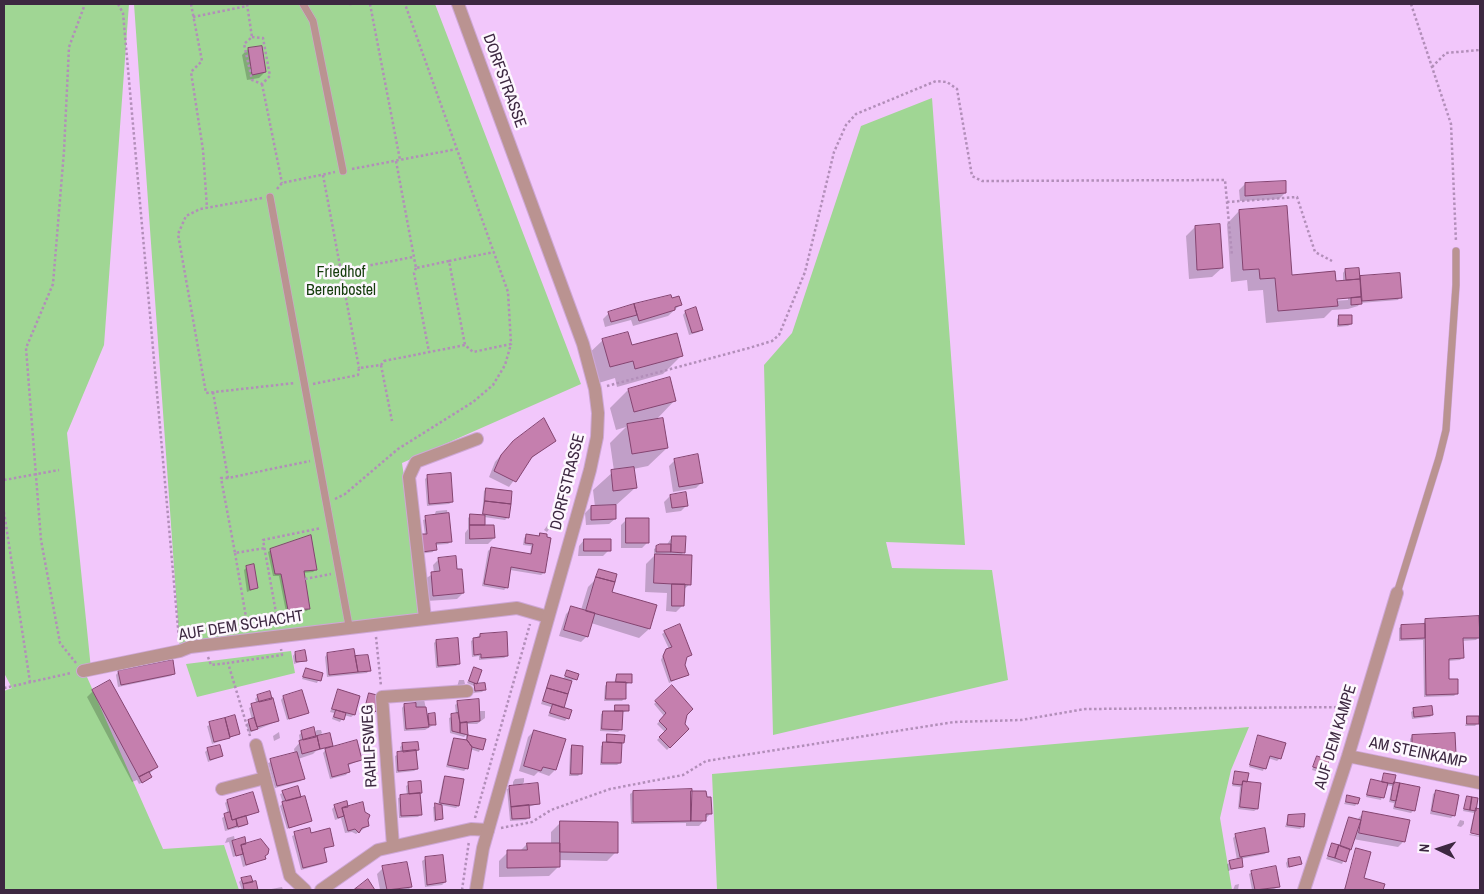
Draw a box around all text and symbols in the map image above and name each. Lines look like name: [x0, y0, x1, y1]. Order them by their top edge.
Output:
street label: DORFSTRASSE: [478, 31, 530, 131]
park label: Friedhof Berenbostel: [306, 263, 376, 301]
street label: DORFSTRASSE: [547, 432, 589, 532]
street label: AUF DEM SCHACHT: [177, 607, 305, 645]
street label: AUF DEM KAMPE: [1311, 682, 1361, 792]
street label: RAHLFSWEG: [358, 704, 382, 788]
street label: AM STEINKAMP: [1368, 733, 1468, 773]
north arrow: [1414, 824, 1464, 874]
text: N: [1415, 843, 1433, 853]

